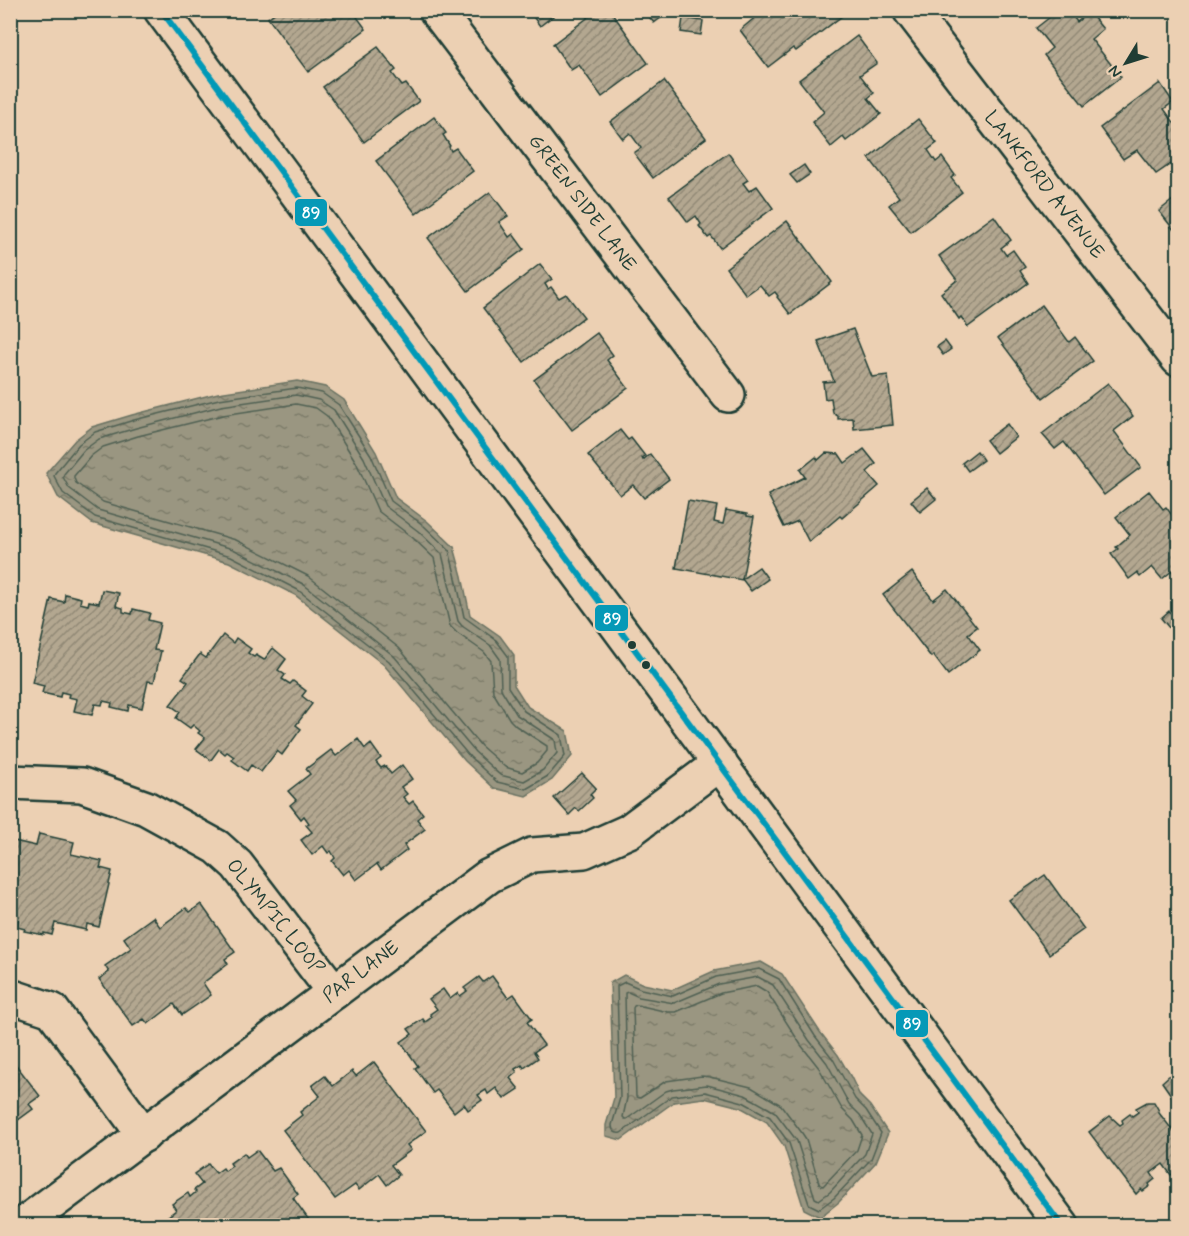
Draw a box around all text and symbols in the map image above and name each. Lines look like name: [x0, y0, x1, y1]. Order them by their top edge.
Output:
north arrow: [1096, 33, 1156, 93]
text: N: [1104, 61, 1127, 82]
street label: LANKFORD AVENUE: [978, 105, 1110, 265]
street label: GREEN SIDE LANE: [521, 129, 643, 277]
line badge: 89: [294, 198, 328, 227]
text: 89: [302, 203, 320, 224]
line badge: 89: [594, 604, 629, 632]
text: 89: [603, 609, 621, 630]
unlabelled marker: [626, 639, 638, 651]
unlabelled marker: [640, 659, 652, 671]
street label: OLYMPIC LOOP: [220, 853, 330, 981]
street label: PAR LANE: [317, 934, 405, 1010]
line badge: 89: [895, 1009, 929, 1038]
text: 89: [903, 1014, 921, 1035]

